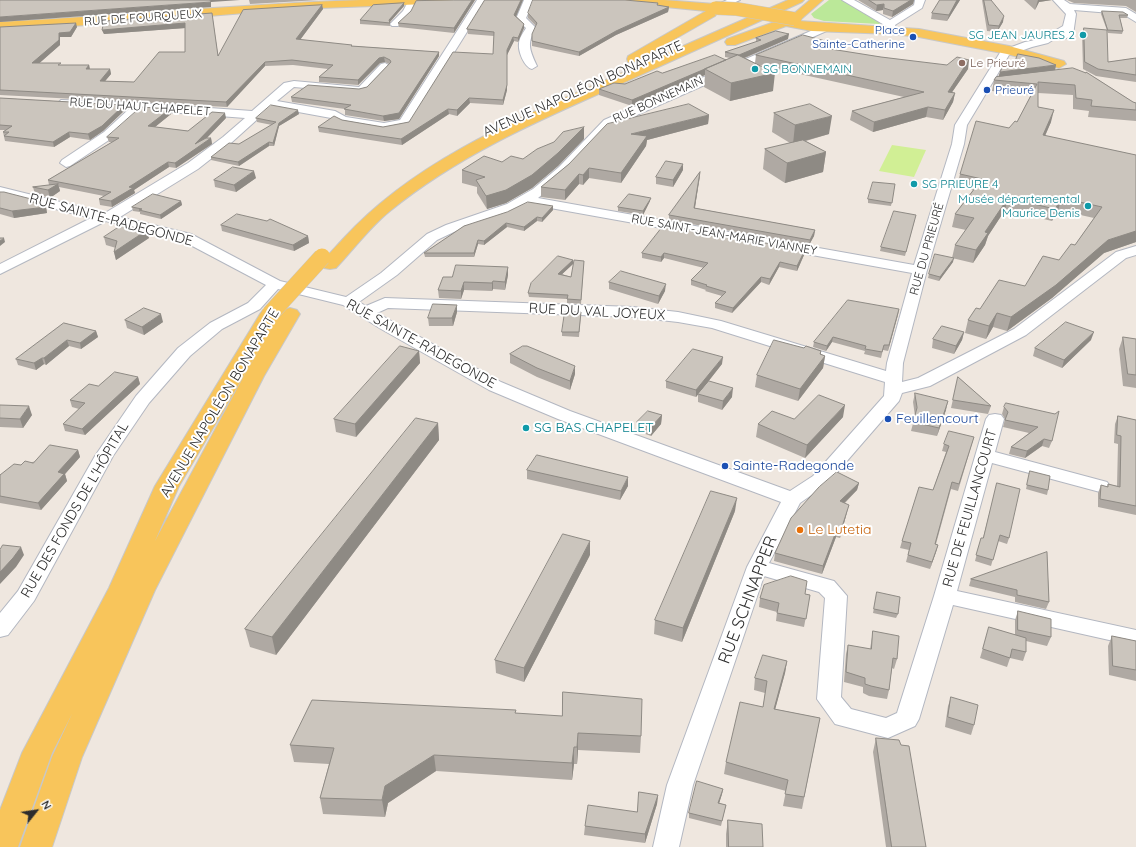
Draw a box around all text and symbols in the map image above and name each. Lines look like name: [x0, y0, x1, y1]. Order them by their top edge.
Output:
street label: RUE DE FOURQUEUX: [84, 7, 202, 29]
place label: Place Sainte-Catherine: [812, 23, 905, 51]
place label: SG JEAN JAURES 2: [969, 28, 1075, 42]
marker: SG JEAN JAURES 2: [1078, 30, 1088, 40]
marker: Place Sainte-Catherine: [908, 32, 918, 42]
street label: AVENUE NAPOLÉON BONAPARTE: [480, 37, 686, 141]
place label: Le Prieuré: [970, 56, 1026, 70]
marker: Le Prieuré: [957, 58, 967, 68]
place label: SG BONNEMAIN: [763, 62, 852, 76]
marker: SG BONNEMAIN: [750, 64, 760, 74]
street label: RUE BONNEMAIN: [611, 74, 705, 126]
place label: Prieuré: [995, 83, 1034, 97]
marker: Prieuré: [982, 85, 992, 95]
street label: RUE DU HAUT CHAPELET: [69, 95, 211, 119]
place label: SG PRIEURE 4: [922, 177, 998, 191]
marker: SG PRIEURE 4: [909, 179, 919, 189]
street label: RUE SAINTE-RADEGONDE: [27, 190, 195, 250]
place label: Musée départemental Maurice Denis: [958, 192, 1080, 220]
street label: RUE DU PRIEURÉ: [907, 201, 947, 297]
marker: Musée départemental Maurice Denis: [1083, 201, 1093, 211]
street label: RUE SAINT-JEAN-MARIE VIANNEY: [630, 212, 818, 258]
street label: RUE SAINTE-RADEGONDE: [343, 296, 499, 392]
street label: RUE DU VAL JOYEUX: [528, 300, 666, 324]
street label: AVENUE NAPOLÉON BONAPARTE: [157, 306, 283, 500]
place label: Feuillencourt: [896, 411, 979, 427]
marker: Feuillencourt: [883, 414, 893, 424]
street label: RUE DES FONDS DE L'HÔPITAL: [18, 419, 132, 601]
place label: SG BAS CHAPELET: [534, 420, 654, 436]
marker: SG BAS CHAPELET: [521, 423, 531, 433]
street label: RUE DE FEUILLANCOURT: [939, 427, 1001, 589]
place label: Sainte-Radegonde: [733, 458, 854, 474]
marker: Sainte-Radegonde: [720, 461, 730, 471]
place label: Le Lutetia: [808, 522, 871, 538]
marker: Le Lutetia: [795, 525, 805, 535]
street label: RUE SCHNAPPER: [714, 533, 782, 667]
north arrow: [16, 791, 56, 831]
text: N: [38, 798, 54, 812]

